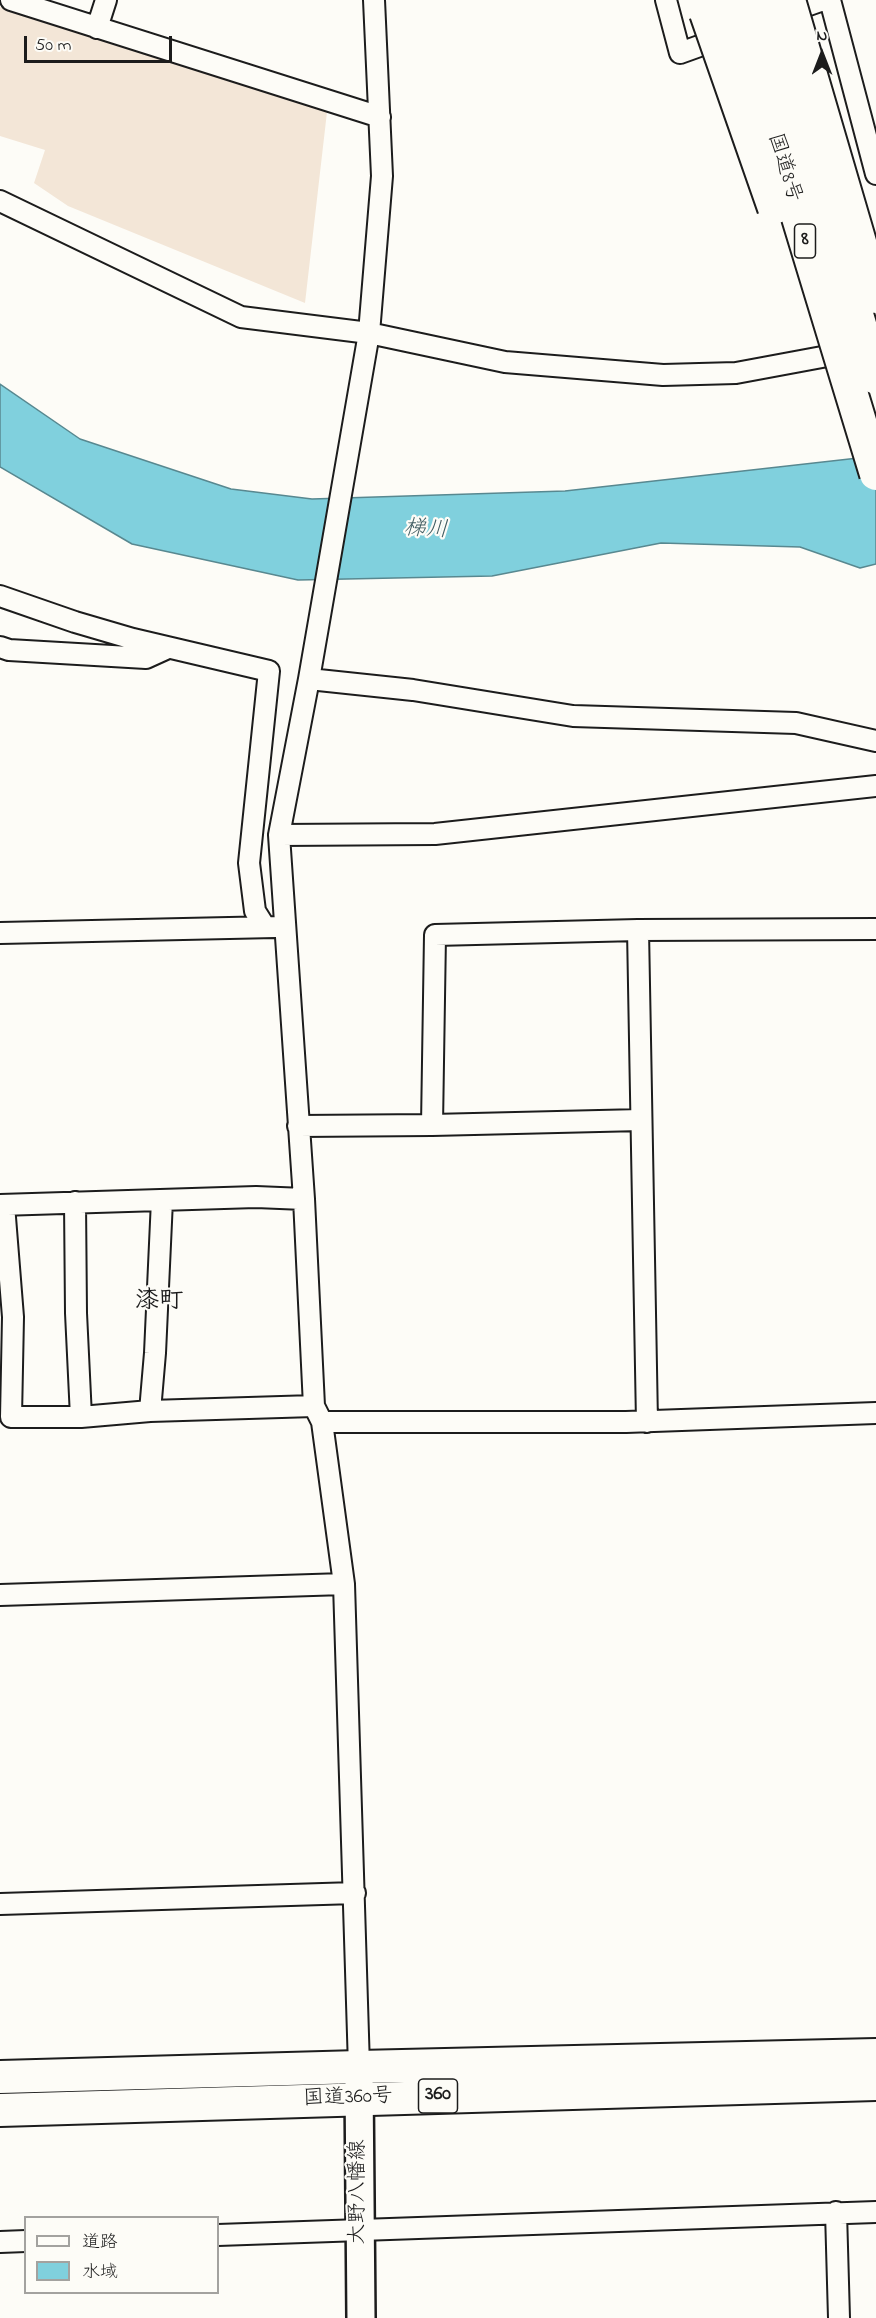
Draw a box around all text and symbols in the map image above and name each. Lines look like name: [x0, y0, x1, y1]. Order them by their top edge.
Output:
scale bar: [27, 24, 176, 62]
north arrow: [792, 24, 852, 84]
text: N: [817, 24, 827, 48]
text: 50 m: [35, 33, 72, 59]
street label: 国道8号: [761, 130, 805, 206]
road number: 8: [794, 224, 816, 258]
water label: 梯川: [403, 517, 449, 545]
district label: 漆町: [135, 1289, 183, 1317]
road number: 360: [418, 2079, 458, 2113]
street label: 国道360号: [303, 2085, 393, 2113]
street label: 大野八幡線: [347, 2140, 373, 2244]
legend: [24, 2216, 219, 2294]
text: 道路: [82, 2230, 118, 2256]
text: 水域: [82, 2260, 118, 2286]

